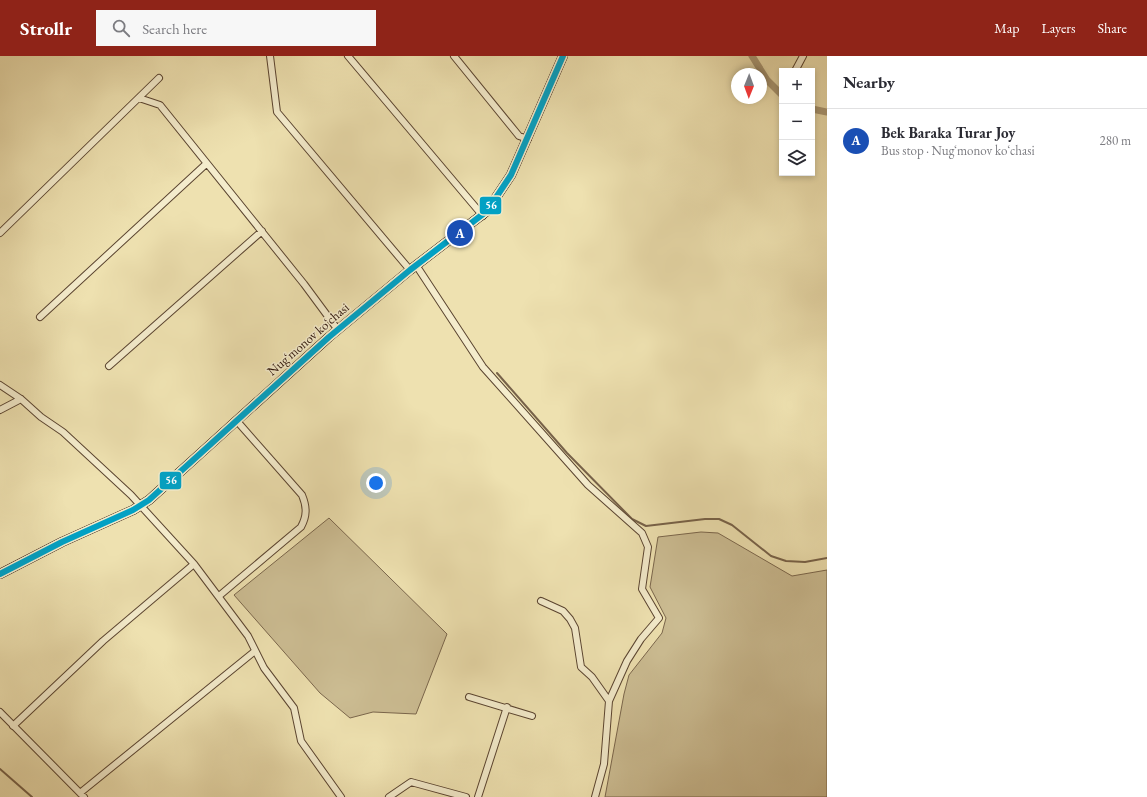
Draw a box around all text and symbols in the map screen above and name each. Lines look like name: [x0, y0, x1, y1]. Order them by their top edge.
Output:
search box: [96, 10, 376, 46]
text: Strollr: [20, 16, 72, 41]
icon: search: [110, 17, 132, 39]
text: Search here: [142, 19, 207, 38]
text: Map: [994, 19, 1019, 37]
text: Layers: [1041, 19, 1076, 37]
text: Share: [1098, 19, 1127, 37]
north arrow: [731, 68, 767, 104]
map controls: [779, 68, 815, 176]
button: +: [779, 68, 815, 104]
text: Nearby: [843, 71, 895, 93]
button: −: [779, 104, 815, 140]
text: Bek Baraka Turar Joy: [881, 123, 1016, 142]
text: A: [851, 132, 861, 149]
text: 280 m: [1100, 132, 1131, 149]
button: layers: [779, 140, 815, 176]
text: Bus stop · Nugʻmonov koʻchasi: [881, 142, 1035, 159]
line badge: 56: [479, 196, 502, 215]
text: 56: [485, 198, 497, 212]
pin: A: [447, 218, 473, 248]
street label: Nugʻmonov koʻchasi: [264, 299, 352, 379]
line badge: 56: [159, 471, 182, 490]
text: 56: [165, 473, 177, 487]
your location: [366, 473, 386, 493]

